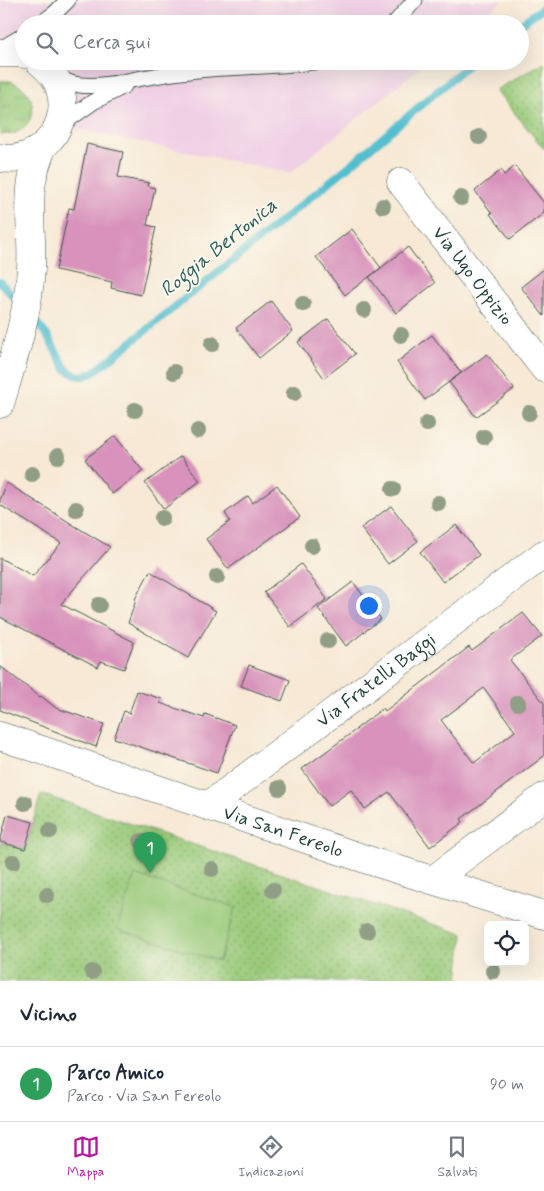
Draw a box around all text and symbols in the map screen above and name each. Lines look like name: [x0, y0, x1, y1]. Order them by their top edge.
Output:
search box: [15, 15, 529, 70]
icon: search: [33, 29, 61, 57]
text: Cerca qui: [73, 30, 151, 55]
water label: Roggia Bertonica: [155, 192, 284, 305]
street label: Via Ugo Oppizio: [427, 221, 519, 330]
your location: [356, 593, 382, 619]
street label: Via Fratelli Baggi: [311, 627, 441, 733]
street label: Via San Fereolo: [220, 800, 347, 863]
pin: 1: [134, 832, 166, 873]
map controls: [484, 921, 529, 966]
button: locate: [484, 921, 529, 966]
text: Vicino: [20, 1000, 77, 1028]
text: Parco Amico: [67, 1061, 164, 1086]
text: 1: [32, 1074, 40, 1095]
text: 90 m: [490, 1074, 524, 1095]
text: Parco · Via San Fereolo: [67, 1086, 221, 1107]
tab: Mappa: [67, 1133, 104, 1181]
tab: Indicazioni: [238, 1133, 304, 1181]
tab: Salvati: [438, 1133, 477, 1181]

